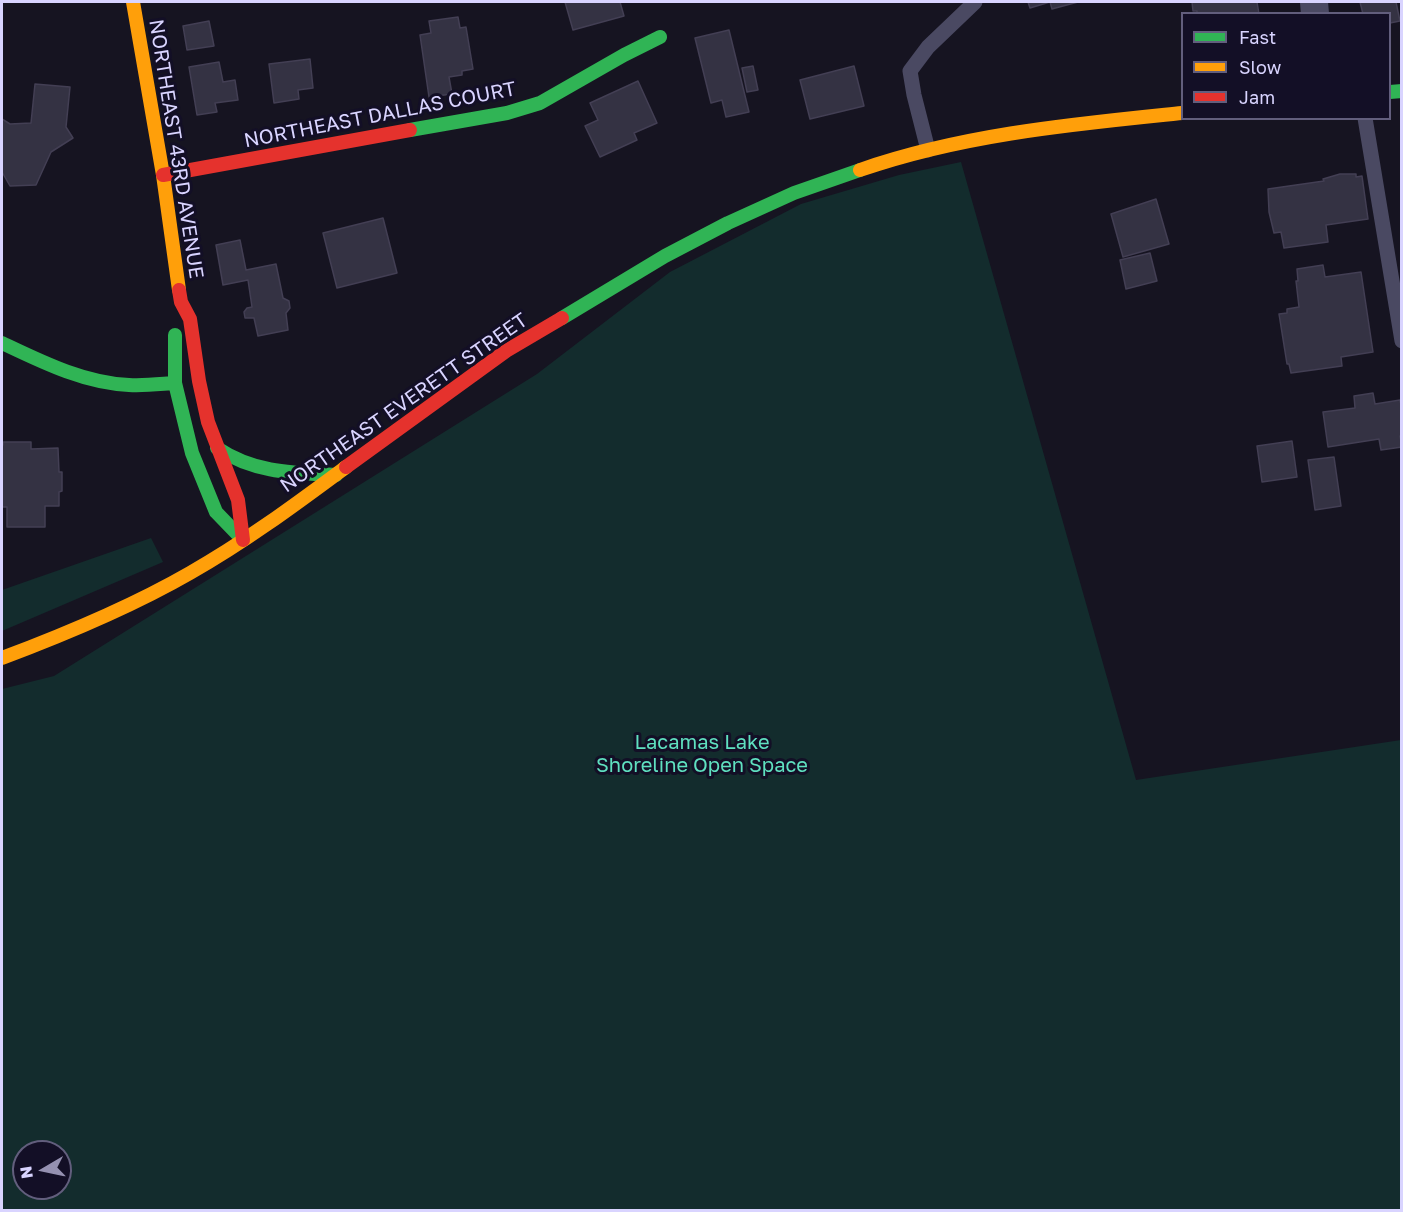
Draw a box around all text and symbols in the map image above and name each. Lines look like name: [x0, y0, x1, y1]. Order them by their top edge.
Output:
legend: [1181, 12, 1391, 120]
street label: NORTHEAST 43RD AVENUE: [144, 18, 208, 280]
text: Fast: [1239, 26, 1276, 48]
text: Slow: [1239, 56, 1281, 78]
street label: NORTHEAST DALLAS COURT: [242, 77, 518, 153]
text: Jam: [1239, 86, 1275, 108]
street label: NORTHEAST EVERETT STREET: [276, 308, 532, 498]
park label: Lacamas Lake Shoreline Open Space: [596, 731, 808, 778]
north arrow: [12, 1140, 72, 1200]
text: N: [15, 1165, 37, 1180]

